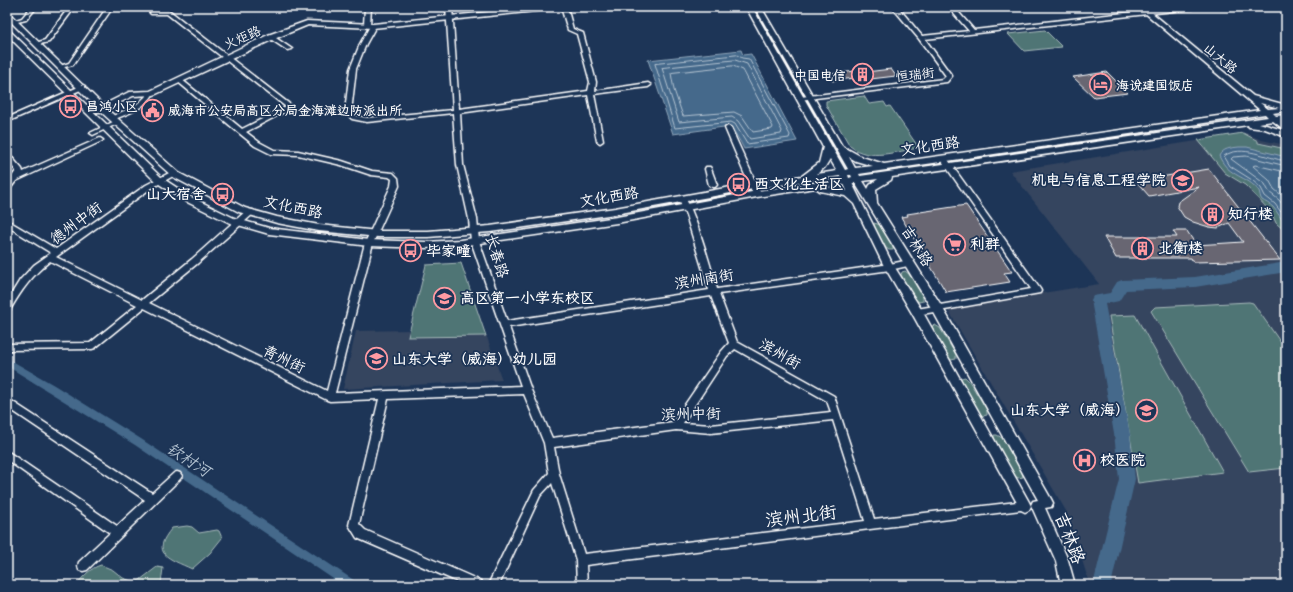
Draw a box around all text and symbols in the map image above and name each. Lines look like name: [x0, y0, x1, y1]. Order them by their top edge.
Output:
street label: 火炬路: [221, 22, 263, 53]
street label: 山大路: [1200, 39, 1241, 77]
building icon: 中国电信: [849, 62, 875, 88]
street label: 恒瑞街: [895, 64, 935, 85]
place label: 中国电信: [794, 67, 846, 84]
hotel icon: 海说建国饭店: [1088, 72, 1114, 98]
place label: 海说建国饭店: [1116, 77, 1194, 94]
bus stop icon: 昌鸿小区: [57, 93, 83, 119]
public building icon: 威海市公安局高区分局金海滩边防派出所: [139, 97, 165, 123]
place label: 昌鸿小区: [86, 98, 138, 115]
place label: 威海市公安局高区分局金海滩边防派出所: [168, 102, 402, 119]
street label: 文化西路: [899, 132, 961, 160]
school or university icon: 机电与信息工程学院: [1169, 167, 1195, 193]
place label: 机电与信息工程学院: [1031, 170, 1166, 190]
bus stop icon: 西文化生活区: [725, 171, 751, 197]
place label: 西文化生活区: [754, 174, 844, 194]
bus stop icon: 山大宿舍: [209, 181, 235, 207]
street label: 文化西路: [578, 182, 640, 212]
place label: 山大宿舍: [146, 184, 206, 204]
street label: 文化西路: [262, 191, 324, 223]
street label: 德州中街: [46, 197, 106, 249]
building icon: 知行楼: [1200, 201, 1226, 227]
place label: 知行楼: [1228, 204, 1273, 224]
street label: 吉林路: [897, 222, 937, 270]
supermarket icon: 利群: [942, 231, 968, 257]
street label: 长春路: [481, 232, 513, 280]
place label: 利群: [970, 234, 1000, 254]
building icon: 北衡楼: [1129, 235, 1155, 261]
bus stop icon: 毕家疃: [398, 238, 424, 264]
place label: 北衡楼: [1158, 238, 1203, 258]
place label: 毕家疃: [426, 241, 471, 261]
street label: 滨州南街: [673, 264, 735, 294]
school or university icon: 高区第一小学东校区: [432, 285, 458, 311]
place label: 高区第一小学东校区: [460, 288, 595, 308]
street label: 滨州街: [756, 334, 804, 374]
street label: 青州街: [259, 340, 309, 378]
school or university icon: 山东大学（威海）幼儿园: [363, 346, 389, 372]
place label: 山东大学（威海）幼儿园: [392, 349, 557, 369]
school or university icon: 山东大学（威海）: [1133, 397, 1159, 423]
place label: 山东大学（威海）: [1010, 400, 1130, 420]
street label: 滨州中街: [661, 403, 721, 425]
water label: 钦村河: [163, 438, 217, 483]
hospital icon: 校医院: [1072, 447, 1098, 473]
place label: 校医院: [1100, 450, 1145, 470]
street label: 滨州北街: [764, 500, 838, 532]
street label: 吉林路: [1049, 508, 1091, 568]

